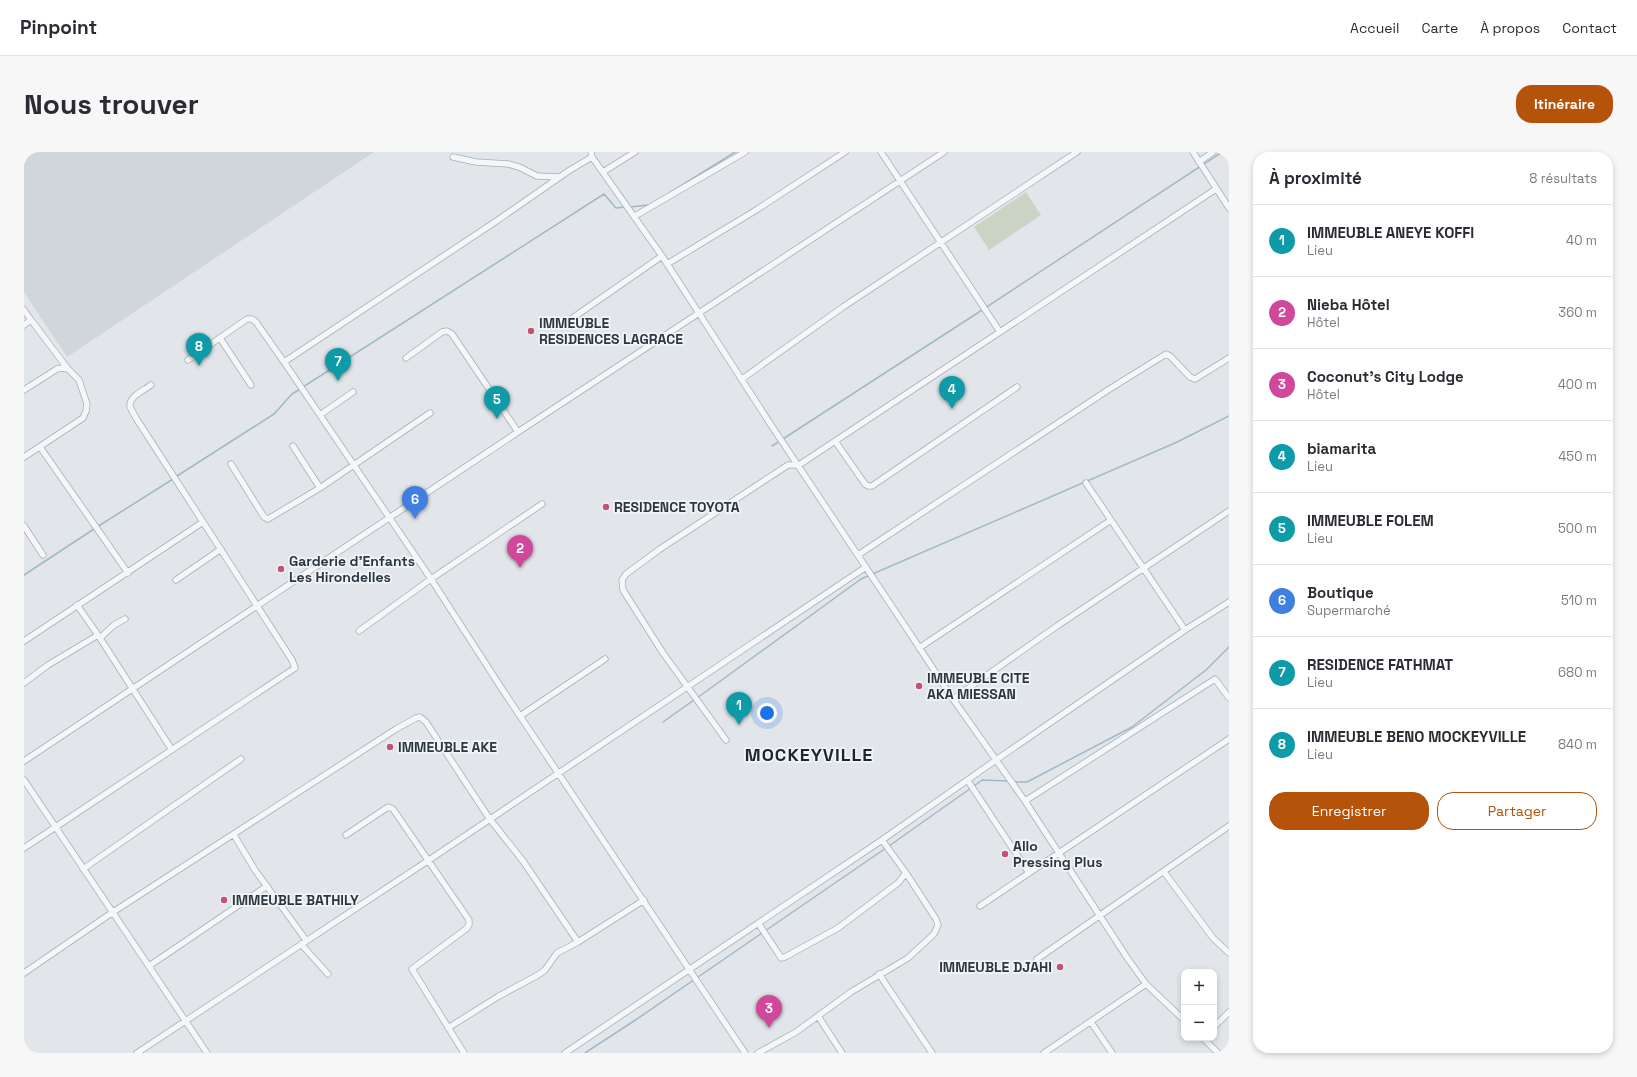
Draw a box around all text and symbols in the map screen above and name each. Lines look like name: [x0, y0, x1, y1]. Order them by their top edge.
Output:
text: Pinpoint: [20, 15, 97, 40]
text: Accueil: [1350, 19, 1399, 37]
text: Carte: [1421, 19, 1458, 37]
text: À propos: [1480, 19, 1540, 37]
text: Contact: [1562, 19, 1617, 37]
button: Itinéraire: [1516, 85, 1613, 123]
text: Nous trouver: [24, 86, 199, 122]
text: À proximité: [1269, 167, 1362, 189]
text: 8 résultats: [1529, 170, 1597, 187]
text: IMMEUBLE ANEYE KOFFI: [1307, 223, 1474, 242]
text: 1: [1279, 232, 1285, 249]
text: 40 m: [1566, 232, 1597, 249]
text: Lieu: [1307, 242, 1333, 259]
text: Nieba Hôtel: [1307, 295, 1390, 314]
text: 2: [1278, 304, 1286, 321]
text: 360 m: [1558, 304, 1597, 321]
place label: IMMEUBLE RESIDENCES LAGRACE: [539, 314, 683, 348]
text: Hôtel: [1307, 314, 1340, 331]
marker: IMMEUBLE RESIDENCES LAGRACE: [526, 326, 536, 336]
pin: 8: [186, 333, 212, 366]
pin: 7: [325, 348, 351, 381]
text: Coconut’s City Lodge: [1307, 367, 1464, 386]
pin: 4: [939, 376, 965, 409]
text: 3: [1278, 376, 1286, 393]
text: 400 m: [1558, 376, 1597, 393]
pin: 5: [484, 386, 510, 419]
text: Hôtel: [1307, 386, 1340, 403]
text: biamarita: [1307, 439, 1376, 458]
text: 4: [1278, 448, 1286, 465]
text: 450 m: [1558, 448, 1597, 465]
text: Lieu: [1307, 458, 1333, 475]
pin: 6: [402, 486, 428, 519]
place label: RESIDENCE TOYOTA: [614, 498, 740, 516]
marker: RESIDENCE TOYOTA: [601, 502, 611, 512]
text: IMMEUBLE FOLEM: [1307, 511, 1434, 530]
text: 5: [1278, 520, 1286, 537]
text: 500 m: [1558, 520, 1597, 537]
text: Lieu: [1307, 530, 1333, 547]
pin: 2: [507, 535, 533, 568]
place label: Garderie d'Enfants Les Hirondelles: [289, 552, 415, 586]
marker: Garderie d'Enfants Les Hirondelles: [276, 564, 286, 574]
text: Boutique: [1307, 583, 1374, 602]
text: 6: [1278, 592, 1286, 609]
text: 510 m: [1561, 592, 1597, 609]
text: Supermarché: [1307, 602, 1391, 619]
text: RESIDENCE FATHMAT: [1307, 655, 1453, 674]
text: 7: [1278, 664, 1286, 681]
text: 680 m: [1558, 664, 1597, 681]
place label: IMMEUBLE CITE AKA MIESSAN: [927, 669, 1030, 703]
text: Lieu: [1307, 674, 1333, 691]
marker: IMMEUBLE CITE AKA MIESSAN: [914, 681, 924, 691]
pin: 1: [726, 692, 752, 725]
your location: [757, 703, 777, 723]
text: IMMEUBLE BENO MOCKEYVILLE: [1307, 727, 1526, 746]
text: 8: [1278, 736, 1286, 753]
text: 840 m: [1558, 736, 1597, 753]
place label: IMMEUBLE AKE: [398, 738, 497, 756]
marker: IMMEUBLE AKE: [385, 742, 395, 752]
district label: MOCKEYVILLE: [745, 743, 873, 766]
text: Lieu: [1307, 746, 1333, 763]
button: Enregistrer: [1269, 792, 1429, 830]
button: Partager: [1437, 792, 1597, 830]
place label: Allo Pressing Plus: [1013, 837, 1102, 871]
marker: Allo Pressing Plus: [1000, 849, 1010, 859]
place label: IMMEUBLE BATHILY: [232, 891, 359, 909]
marker: IMMEUBLE BATHILY: [219, 895, 229, 905]
place label: IMMEUBLE DJAHI: [939, 958, 1052, 976]
marker: IMMEUBLE DJAHI: [1055, 962, 1065, 972]
map controls: [1181, 969, 1217, 1041]
button: +: [1181, 969, 1217, 1005]
pin: 3: [756, 995, 782, 1028]
button: −: [1181, 1005, 1217, 1041]

